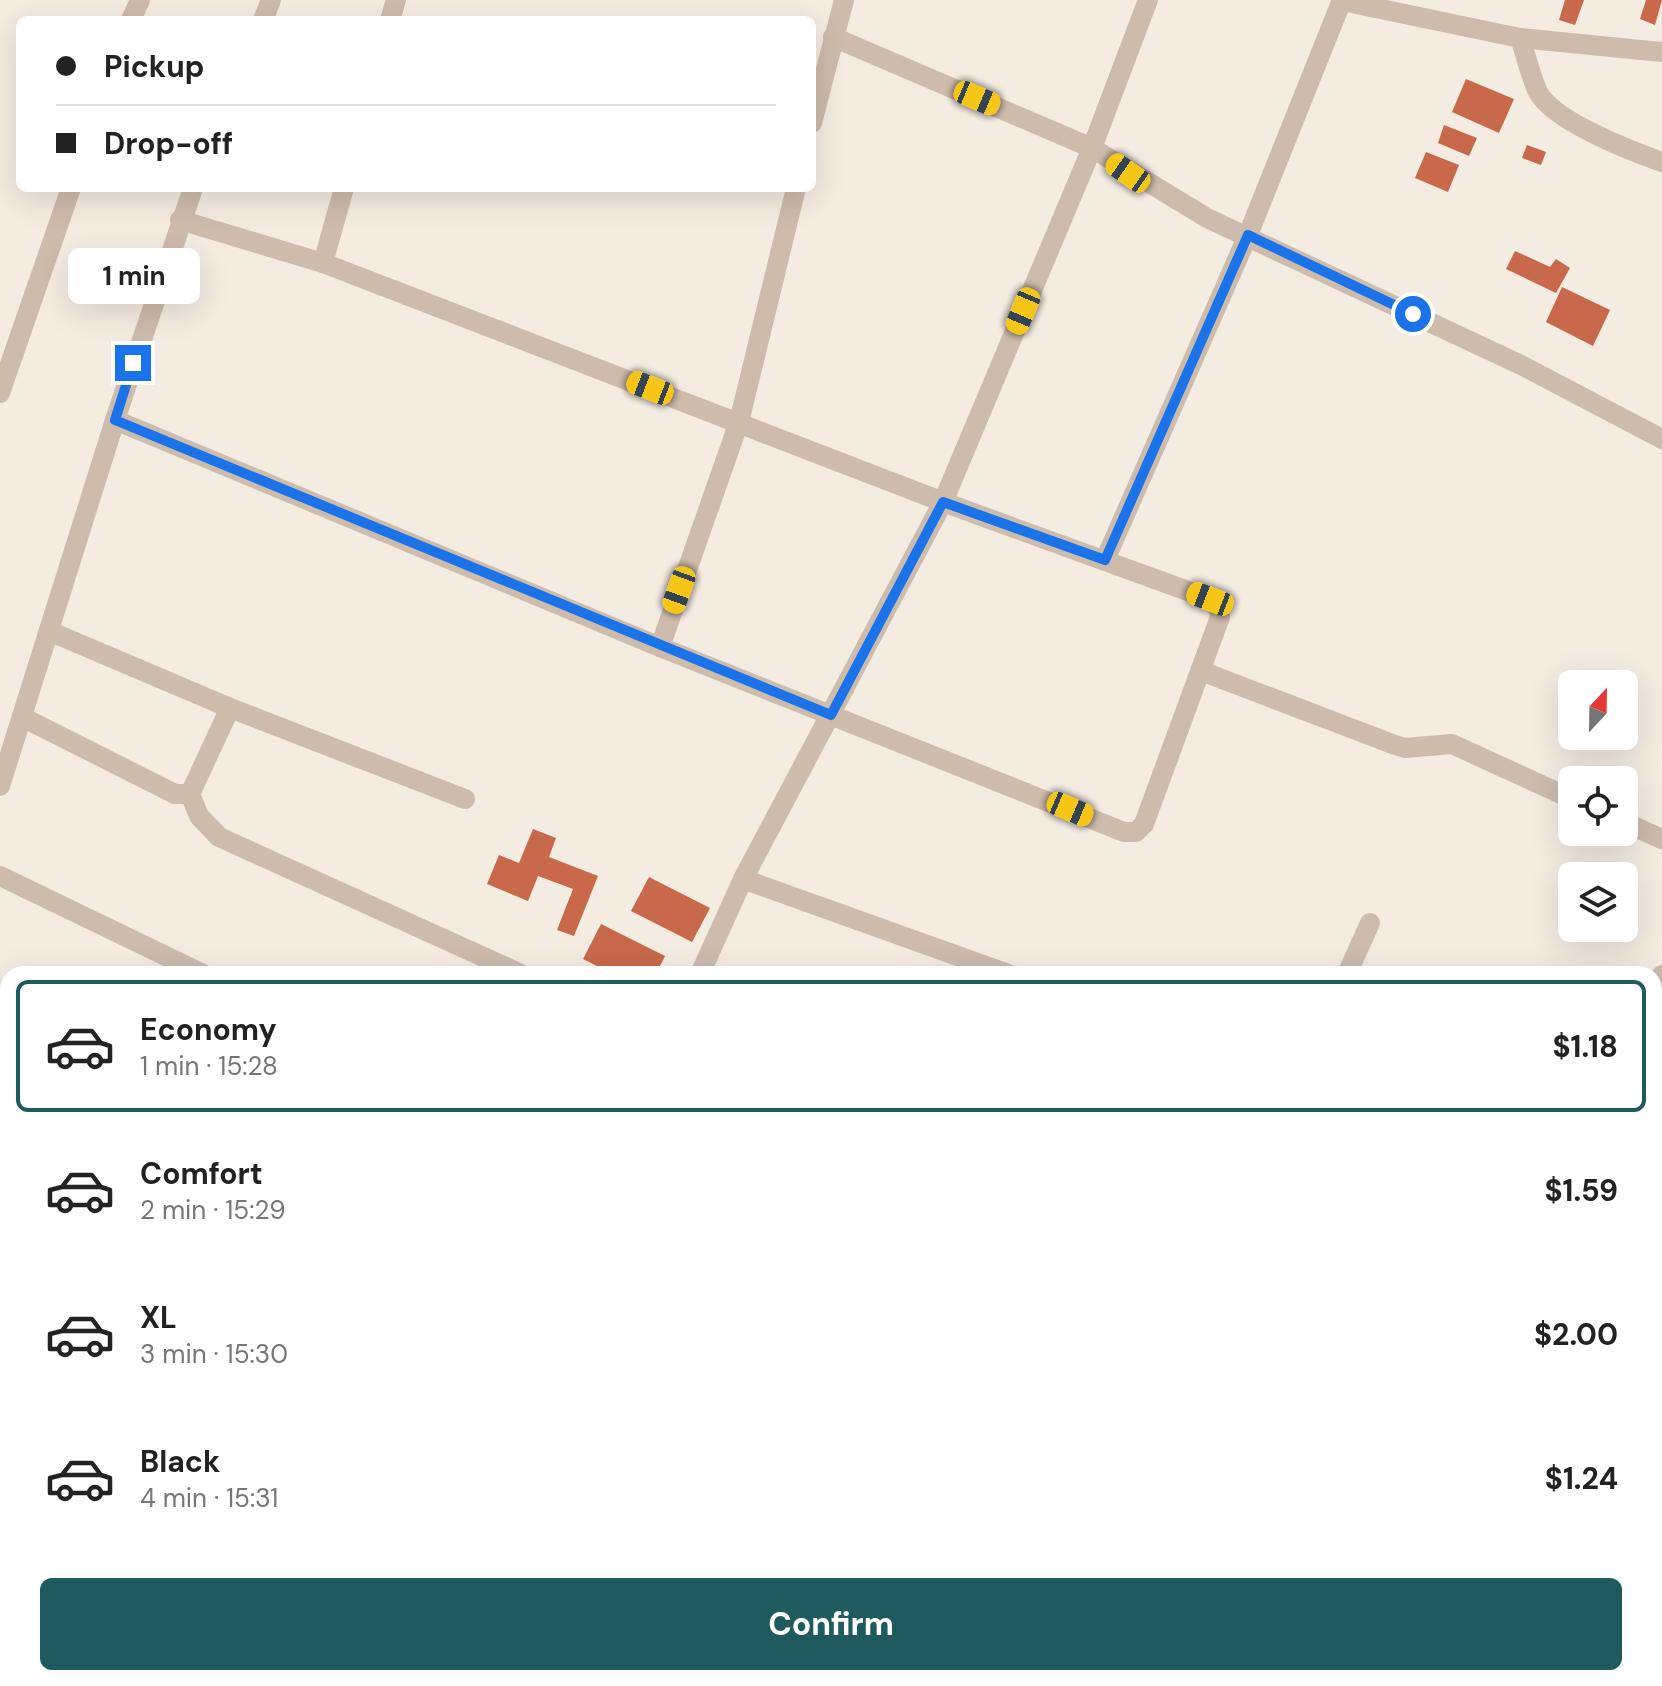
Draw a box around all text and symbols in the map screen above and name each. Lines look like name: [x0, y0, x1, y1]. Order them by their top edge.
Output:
text: Pickup: [104, 47, 204, 86]
car: [950, 78, 1004, 118]
text: Drop-off: [104, 124, 233, 163]
car: [1101, 149, 1155, 197]
callout: 1 min: [67, 247, 199, 303]
text: 1 min: [102, 259, 166, 293]
car: [1003, 284, 1043, 338]
route start: [1395, 296, 1431, 332]
route end: [115, 345, 151, 381]
car: [623, 368, 677, 408]
car: [660, 563, 698, 617]
car: [1183, 579, 1237, 619]
north arrow: [1558, 670, 1638, 750]
map controls: [1558, 670, 1638, 942]
button: locate: [1558, 766, 1638, 846]
car: [1043, 789, 1097, 829]
button: layers: [1558, 862, 1638, 942]
icon: car: [44, 1010, 116, 1082]
text: Economy: [140, 1010, 277, 1049]
text: $1.18: [1552, 1027, 1618, 1066]
text: 1 min · 15:28: [140, 1049, 278, 1083]
icon: car: [44, 1154, 116, 1226]
text: Comfort: [140, 1154, 263, 1193]
text: $1.59: [1544, 1171, 1618, 1210]
text: 2 min · 15:29: [140, 1193, 285, 1227]
icon: car: [44, 1298, 116, 1370]
text: XL: [140, 1298, 177, 1337]
text: $2.00: [1534, 1315, 1618, 1354]
text: 3 min · 15:30: [140, 1337, 288, 1371]
icon: car: [44, 1442, 116, 1514]
text: Black: [140, 1442, 220, 1481]
text: $1.24: [1545, 1459, 1618, 1498]
text: 4 min · 15:31: [140, 1481, 278, 1515]
button: Confirm: [40, 1578, 1622, 1670]

